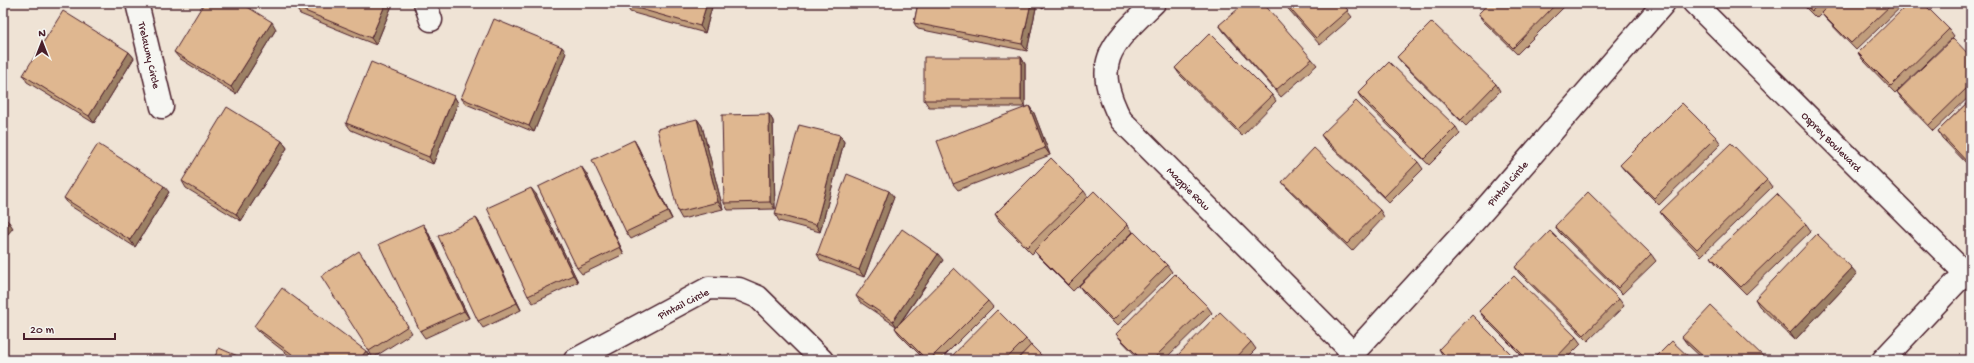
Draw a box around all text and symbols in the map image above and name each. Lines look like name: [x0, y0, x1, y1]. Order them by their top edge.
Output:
street label: Trelawny Circle: [134, 20, 162, 90]
north arrow: [22, 22, 62, 62]
text: N: [38, 28, 46, 40]
street label: Osprey Boulevard: [1798, 110, 1864, 176]
street label: Pintail Circle: [1485, 159, 1532, 210]
street label: Magpie Row: [1164, 165, 1212, 214]
street label: Pintail Circle: [655, 287, 712, 323]
scale bar: [24, 315, 115, 341]
text: 20 m: [30, 324, 55, 338]

